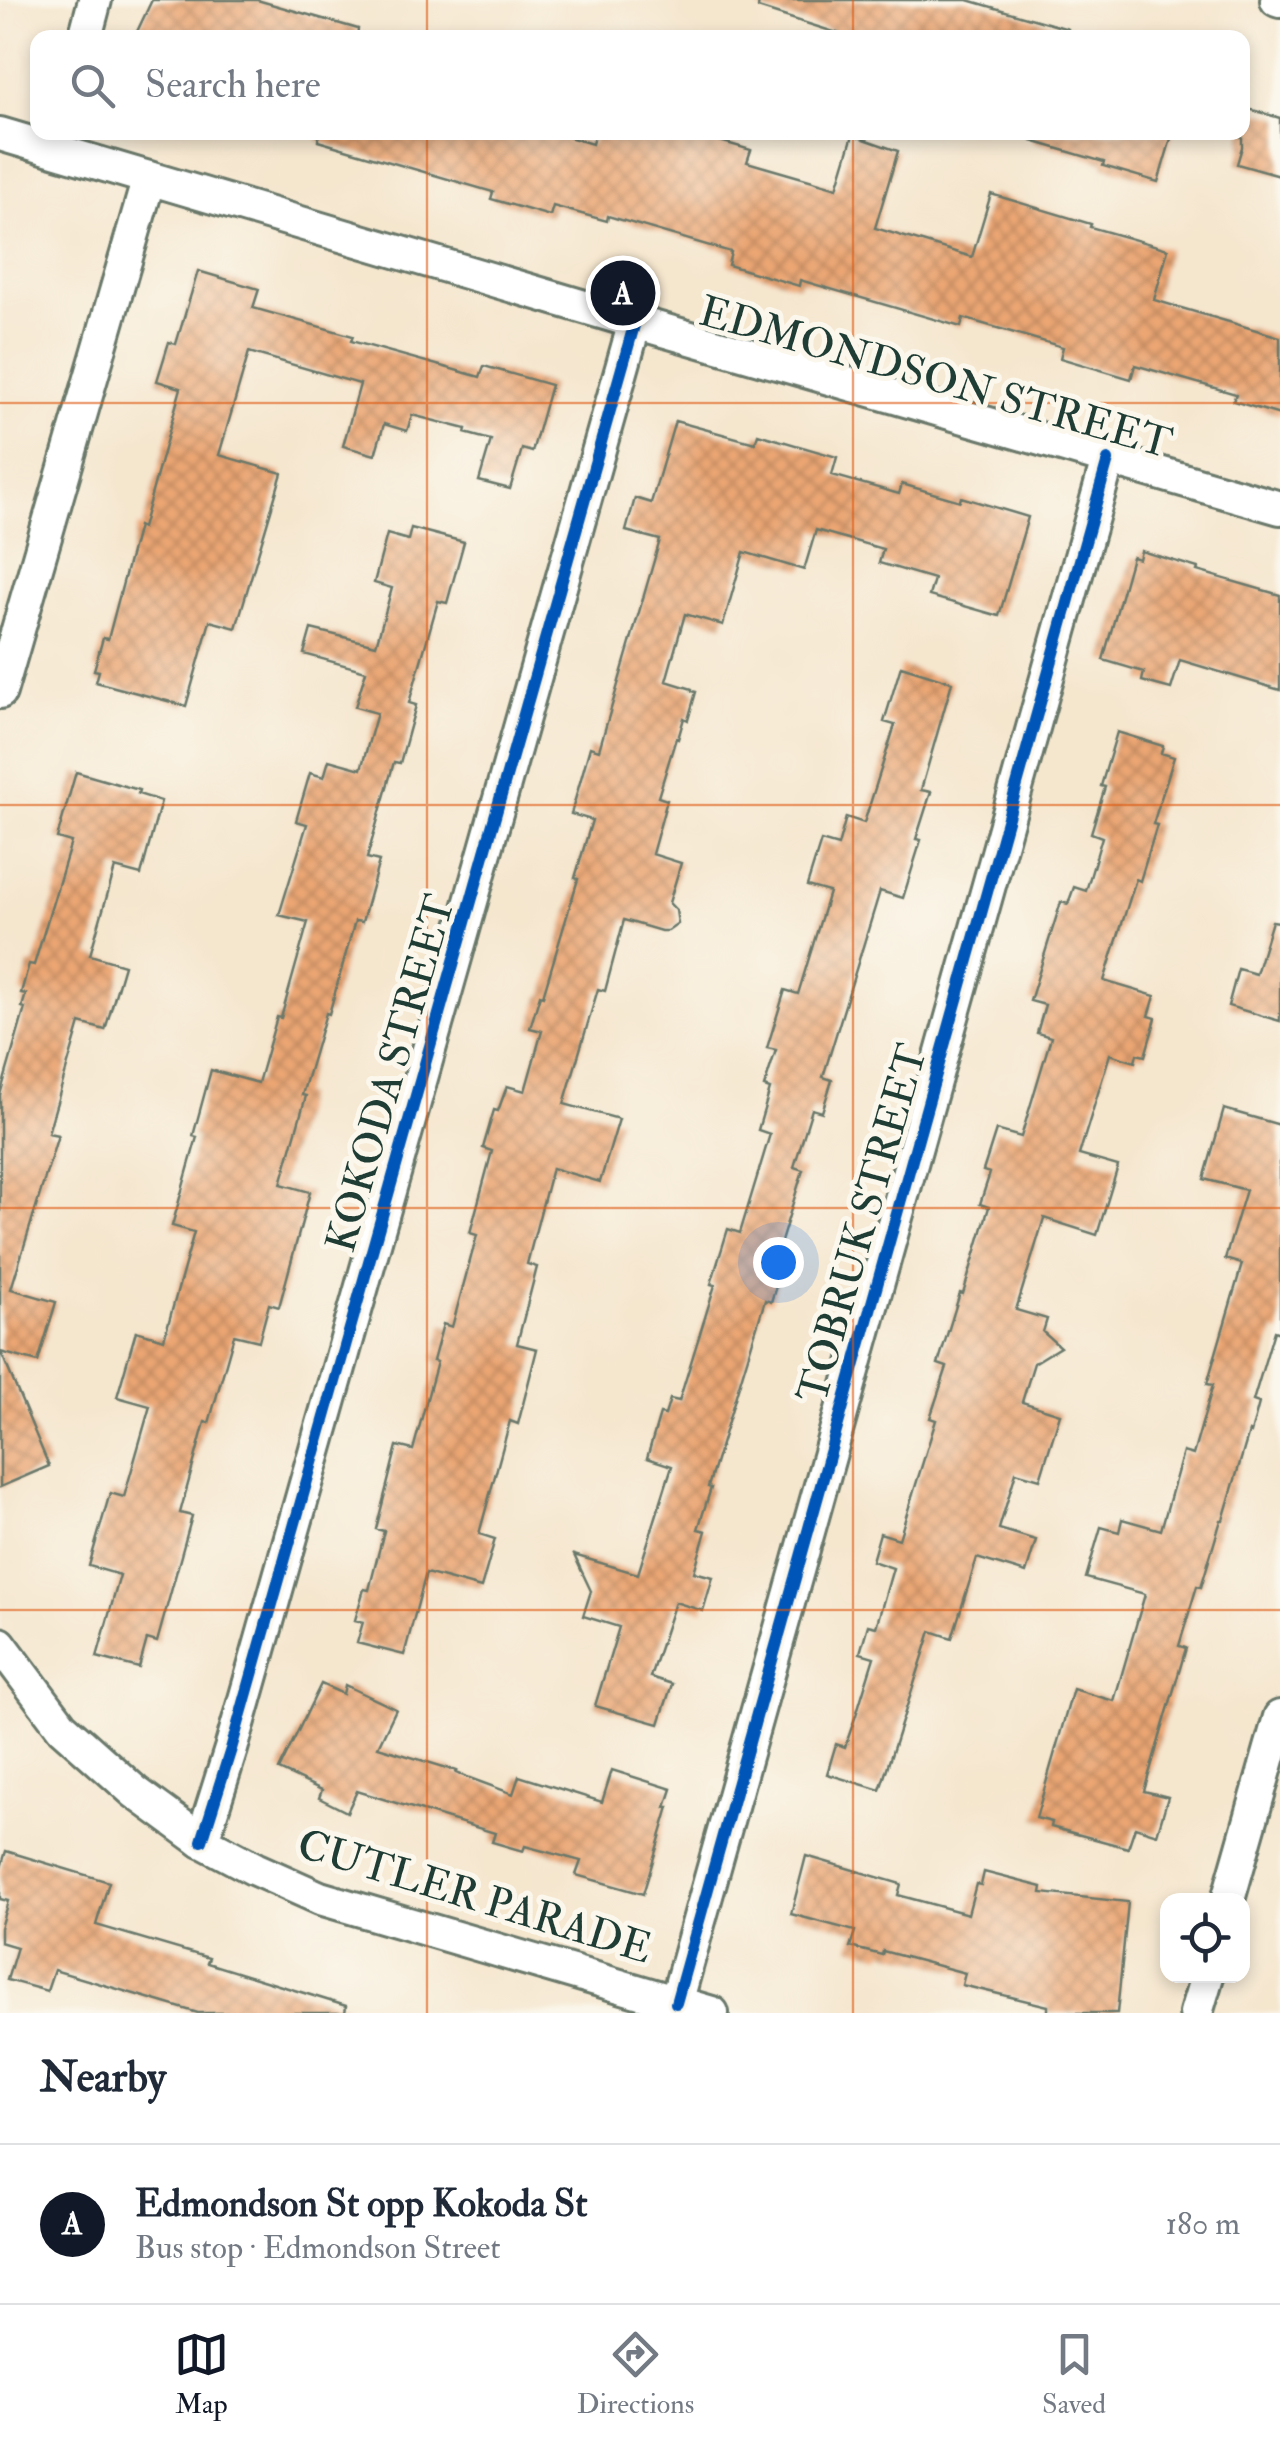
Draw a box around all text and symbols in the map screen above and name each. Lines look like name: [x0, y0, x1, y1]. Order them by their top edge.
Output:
search box: [30, 30, 1250, 140]
icon: search: [65, 58, 120, 113]
text: Search here: [145, 61, 321, 109]
pin: A: [590, 256, 656, 330]
street label: EDMONDSON STREET: [693, 286, 1178, 470]
street label: KOKODA STREET: [315, 889, 467, 1258]
street label: TOBRUK STREET: [787, 1038, 939, 1409]
your location: [753, 1237, 804, 1288]
street label: CUTLER PARADE: [291, 1818, 658, 1975]
map controls: [1160, 1893, 1250, 1983]
button: locate: [1160, 1893, 1250, 1983]
text: Nearby: [40, 2052, 166, 2104]
text: Edmondson St opp Kokoda St: [135, 2180, 588, 2228]
text: A: [62, 2204, 83, 2244]
text: 180 m: [1166, 2204, 1240, 2244]
text: Bus stop · Edmondson Street: [135, 2228, 501, 2268]
tab: Map: [174, 2327, 229, 2422]
tab: Directions: [577, 2327, 694, 2422]
tab: Saved: [1042, 2327, 1106, 2422]

